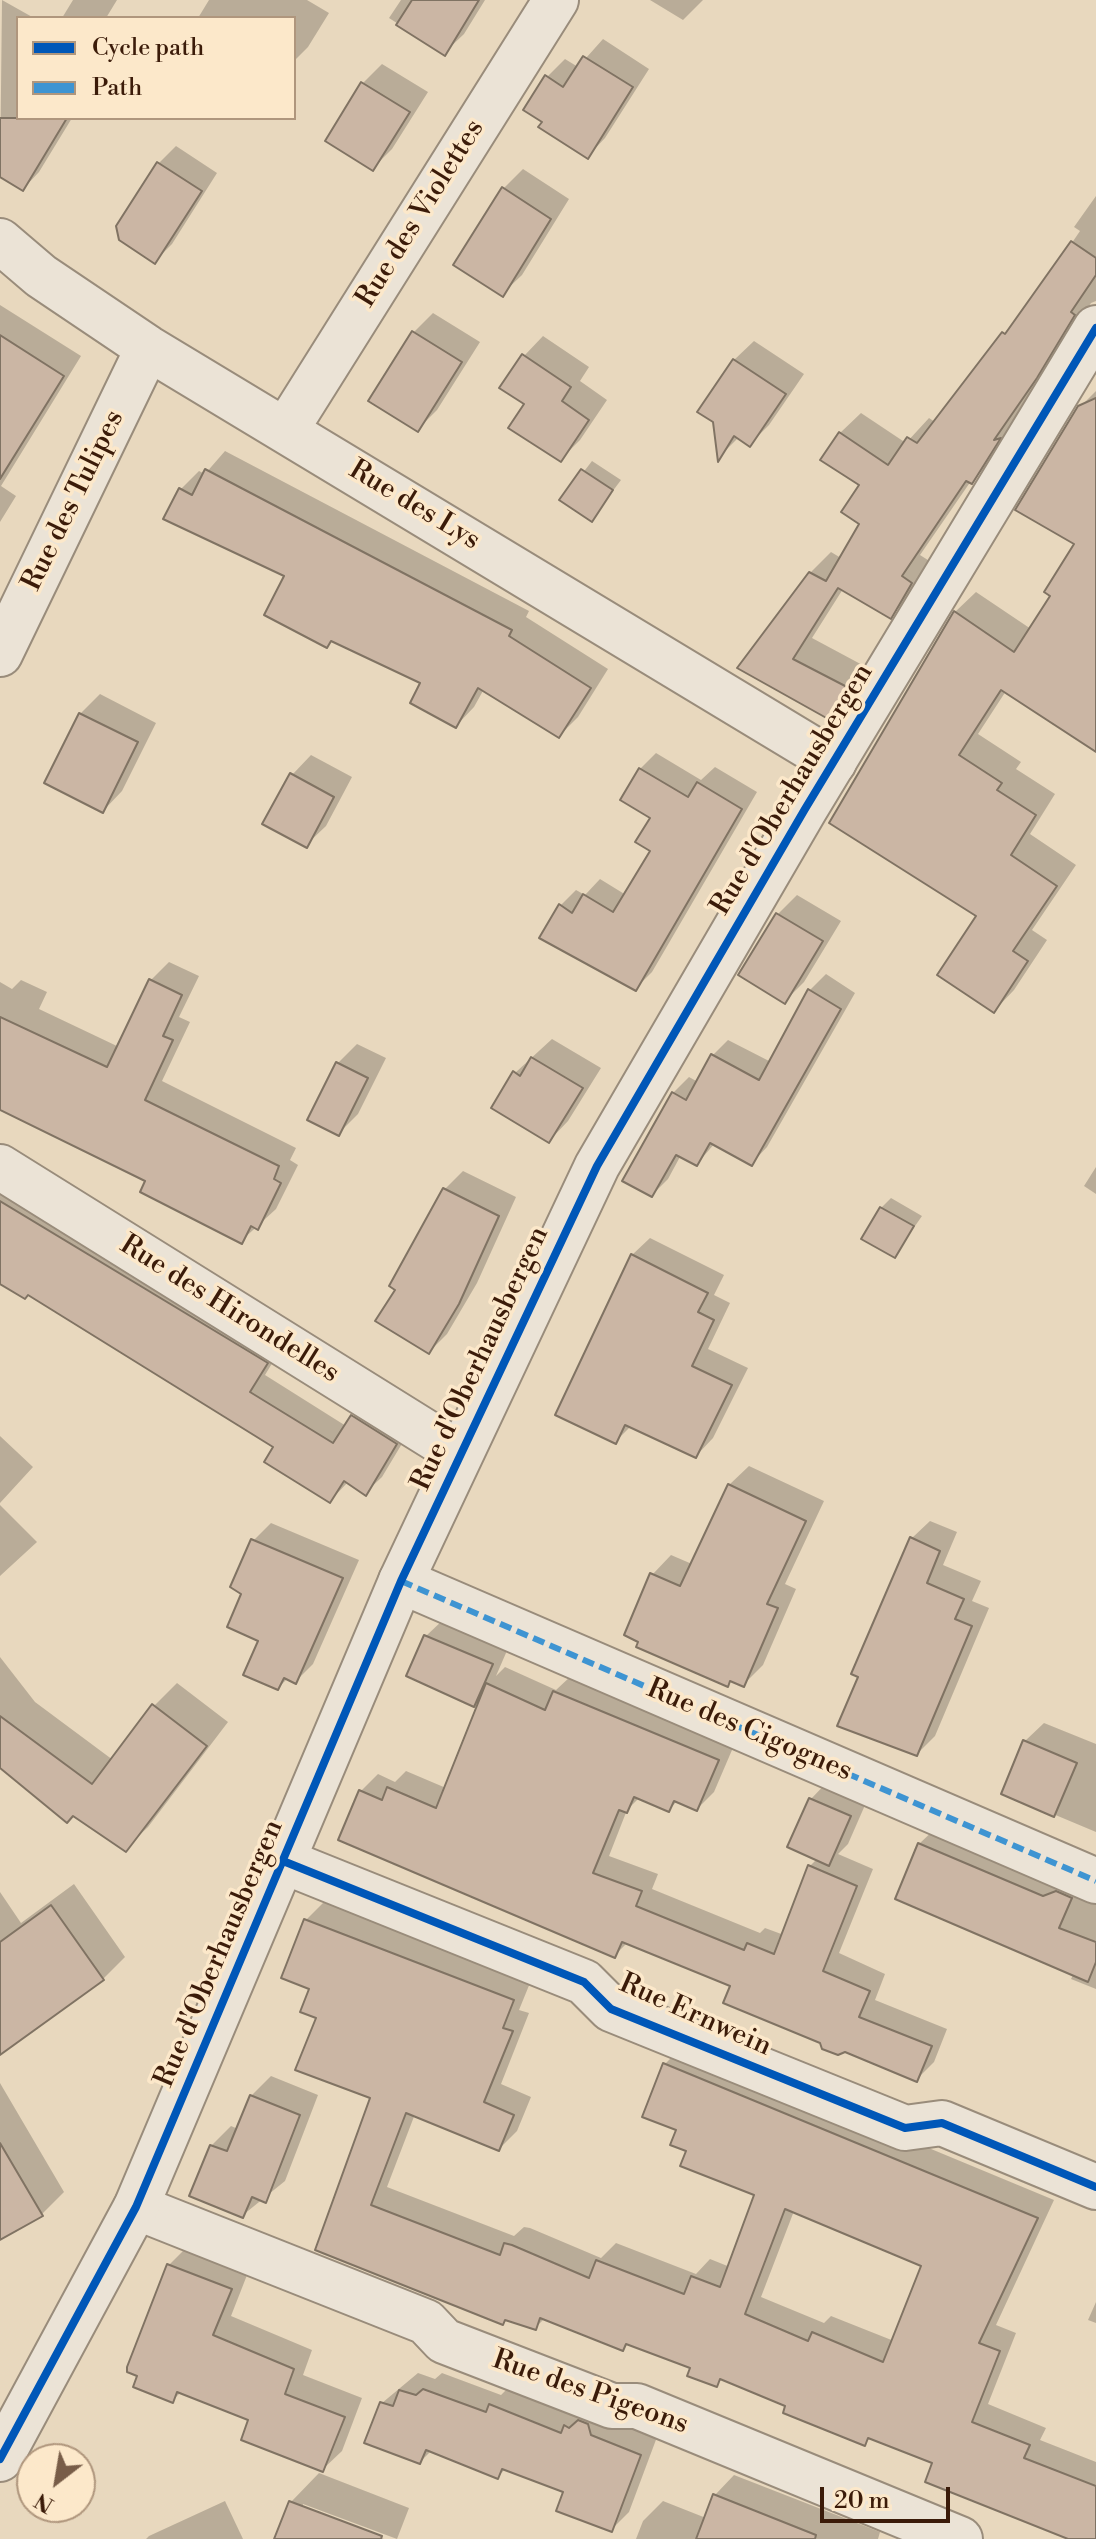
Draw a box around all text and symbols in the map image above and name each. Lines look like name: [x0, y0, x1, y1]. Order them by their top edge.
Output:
legend: [16, 16, 296, 120]
text: Cycle path: [92, 33, 204, 63]
text: Path: [92, 73, 142, 103]
street label: Rue des Violettes: [350, 114, 492, 314]
street label: Rue des Tulipes: [16, 405, 132, 597]
street label: Rue des Lys: [342, 454, 486, 558]
street label: Rue d'Oberhausbergen: [705, 658, 881, 922]
street label: Rue d'Oberhausbergen: [405, 1222, 557, 1496]
street label: Rue des Hirondelles: [113, 1229, 345, 1391]
street label: Rue des Cigognes: [641, 1673, 857, 1789]
street label: Rue d'Oberhausbergen: [148, 1815, 292, 2093]
street label: Rue Ernwein: [614, 1968, 776, 2064]
street label: Rue des Pigeons: [488, 2344, 692, 2442]
north arrow: [16, 2443, 96, 2523]
scale bar: [824, 2471, 954, 2521]
text: N: [30, 2486, 59, 2518]
text: 20 m: [834, 2486, 890, 2516]

